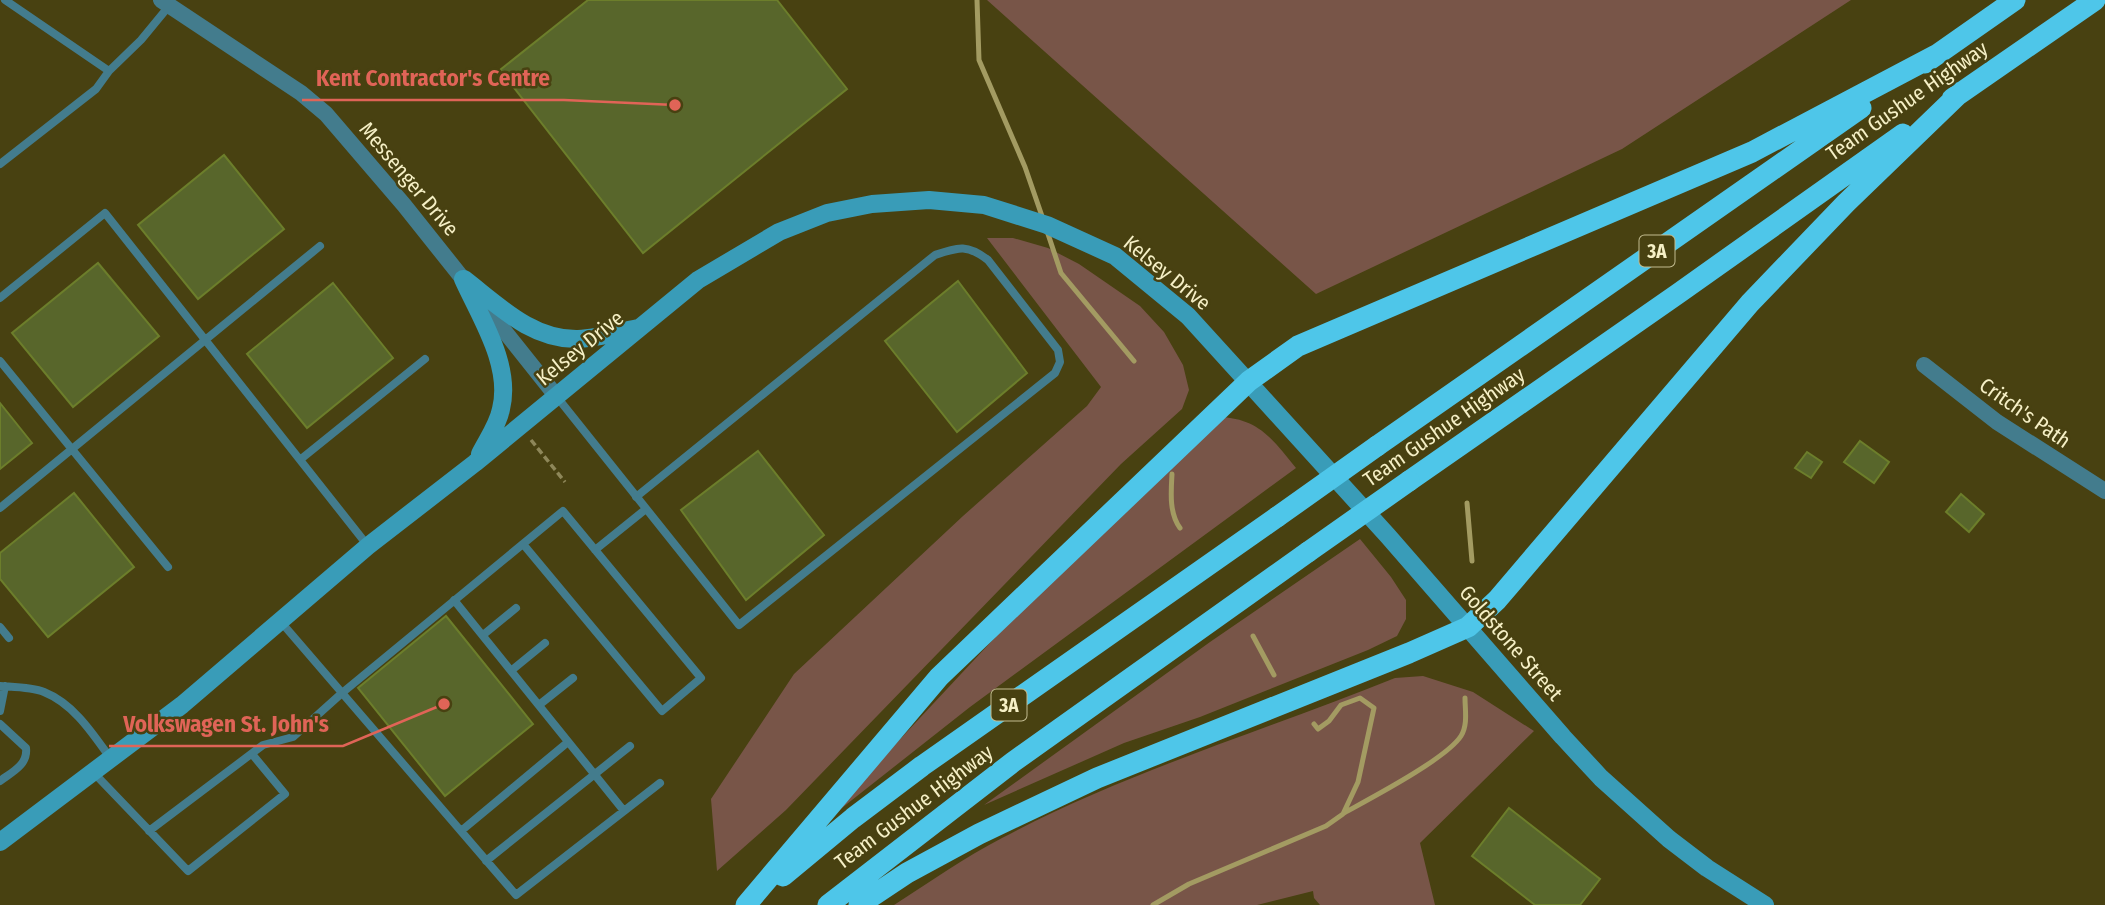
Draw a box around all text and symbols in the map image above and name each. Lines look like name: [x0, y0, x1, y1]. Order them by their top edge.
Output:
street label: Team Gushue Highway: [1821, 35, 1993, 166]
callout: Kent Contractor's Centre: [302, 56, 564, 100]
text: Kent Contractor's Centre: [316, 64, 550, 92]
street label: Messenger Drive: [354, 117, 464, 241]
street label: Kelsey Drive: [1118, 230, 1216, 316]
road number: 3A: [1640, 235, 1674, 266]
street label: Kelsey Drive: [531, 305, 629, 391]
street label: Team Gushue Highway: [1358, 361, 1530, 492]
street label: Critch's Path: [1974, 372, 2076, 454]
street label: Goldstone Street: [1454, 580, 1568, 706]
road number: 3A: [992, 690, 1026, 720]
callout: Volkswagen St. John's: [109, 702, 343, 746]
text: Volkswagen St. John's: [122, 710, 329, 738]
street label: Team Gushue Highway: [830, 739, 999, 875]

